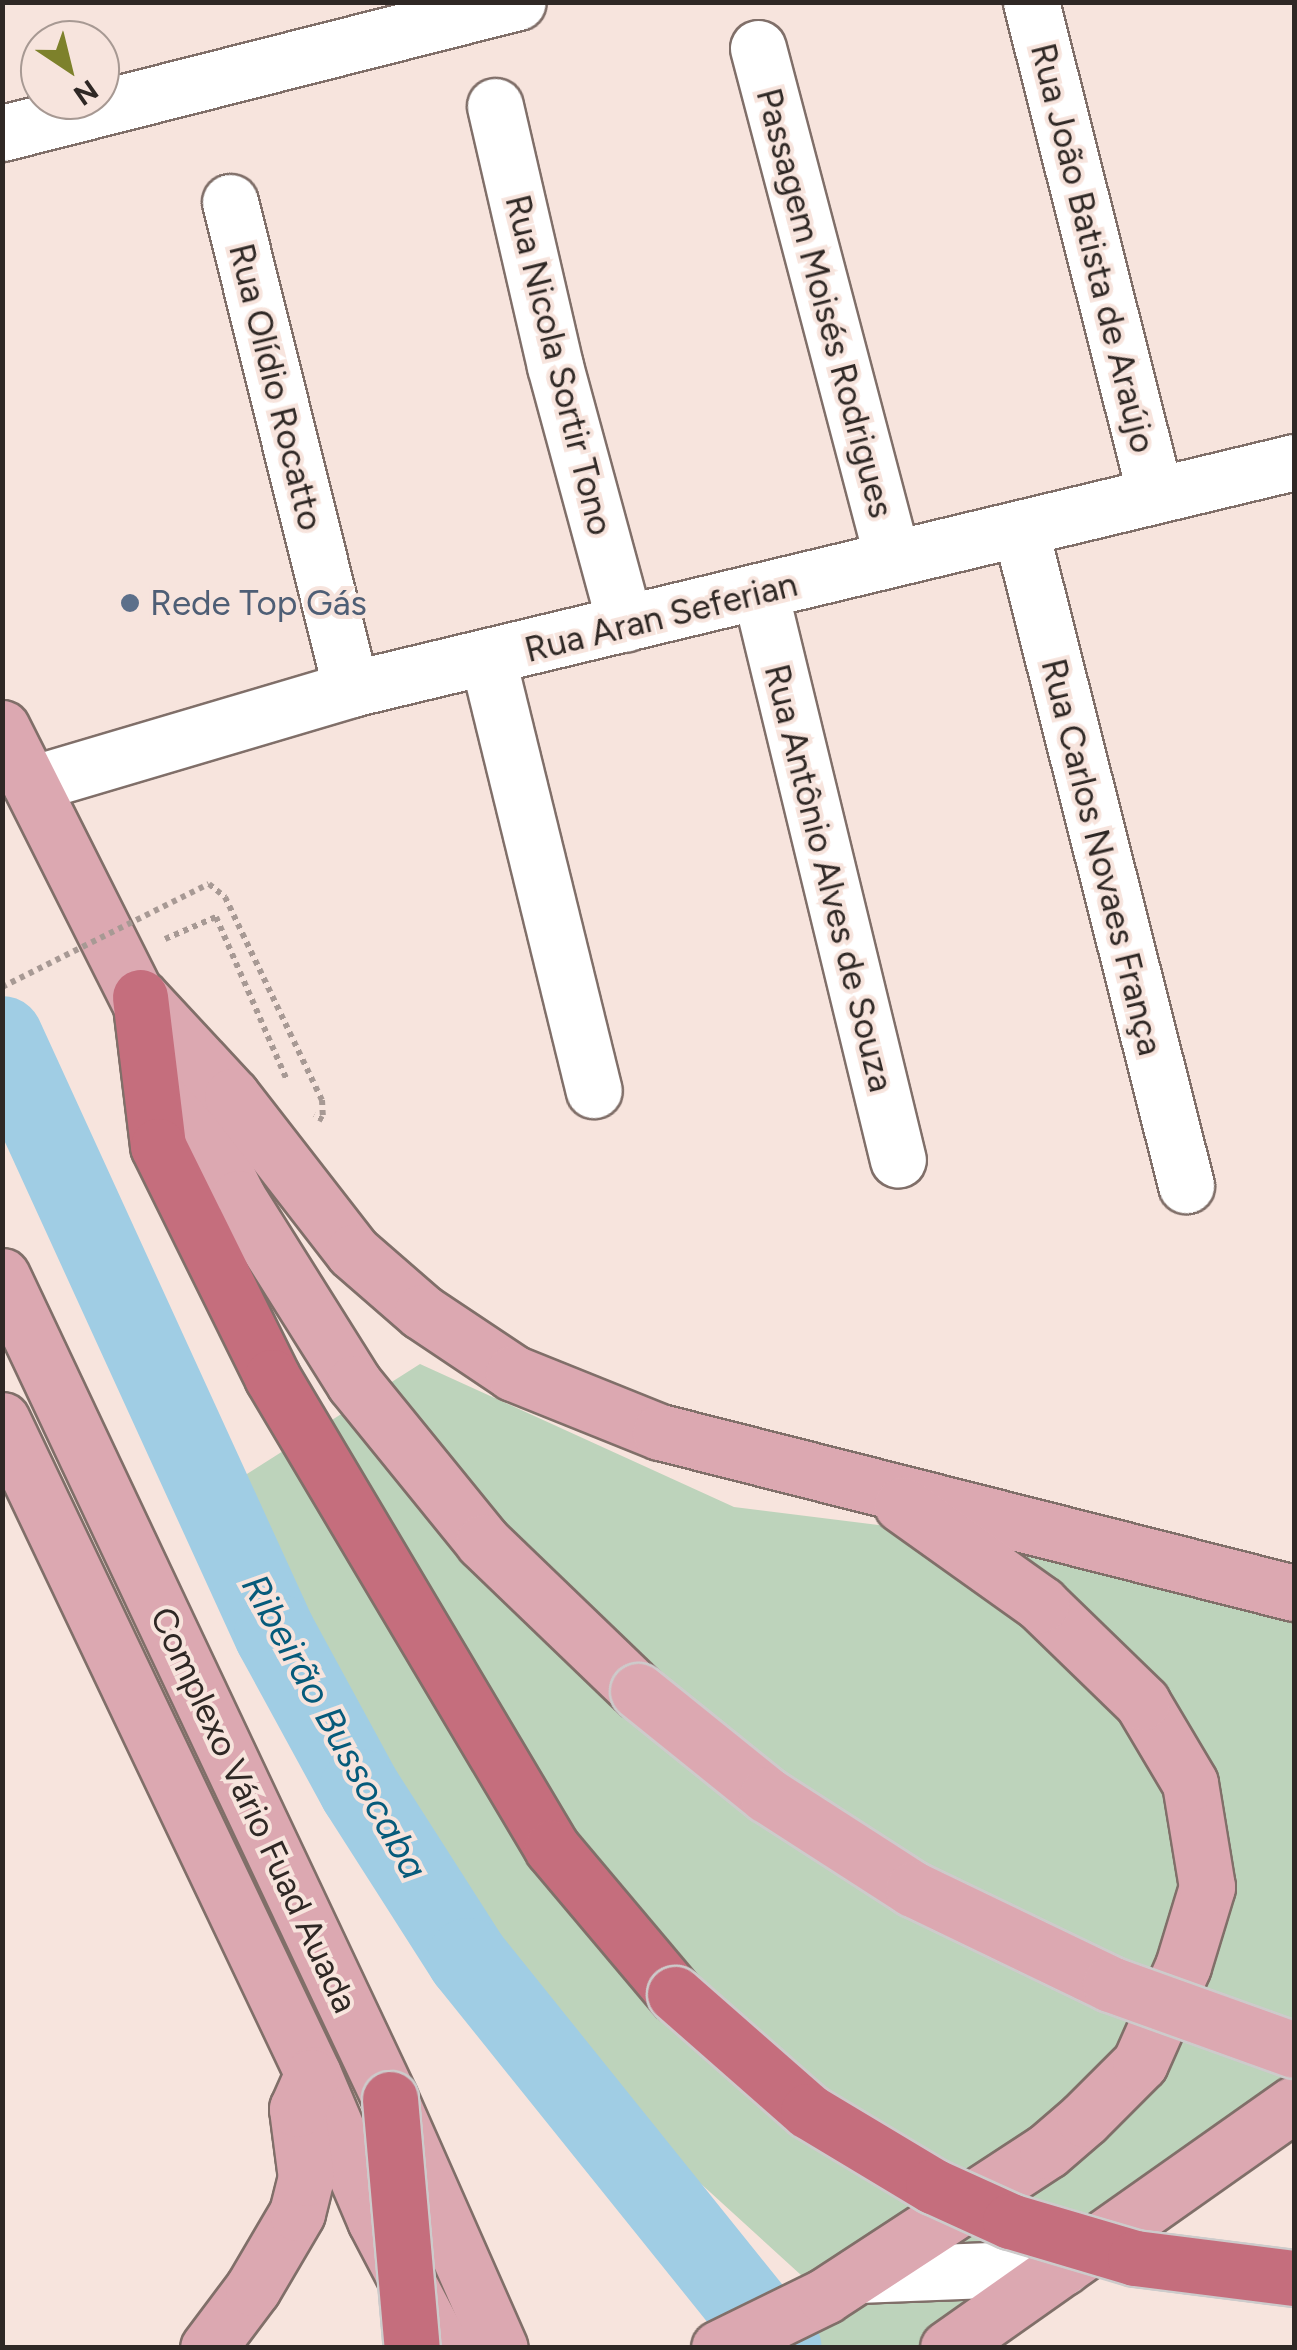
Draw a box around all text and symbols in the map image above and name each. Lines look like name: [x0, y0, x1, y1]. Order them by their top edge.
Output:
north arrow: [20, 20, 120, 120]
street label: Rua João Batista de Araújo: [1022, 39, 1164, 457]
text: N: [67, 73, 105, 113]
street label: Passagem Moisés Rodrigues: [747, 84, 903, 522]
street label: Rua Nicola Sortir Tono: [496, 190, 622, 540]
street label: Rua Olídio Rocatto: [220, 239, 332, 535]
street label: Rua Aran Seferian: [520, 563, 802, 671]
place label: Rede Top Gás: [150, 582, 367, 624]
marker: Rede Top Gás: [119, 592, 141, 614]
street label: Rua Carlos Novaes França: [1032, 654, 1172, 1060]
street label: Rua Antônio Alves de Souza: [756, 660, 902, 1096]
water label: Ribeirão Bussocaba: [231, 1567, 437, 1887]
street label: Complexo Vário Fuad Auada: [142, 1601, 366, 2019]

